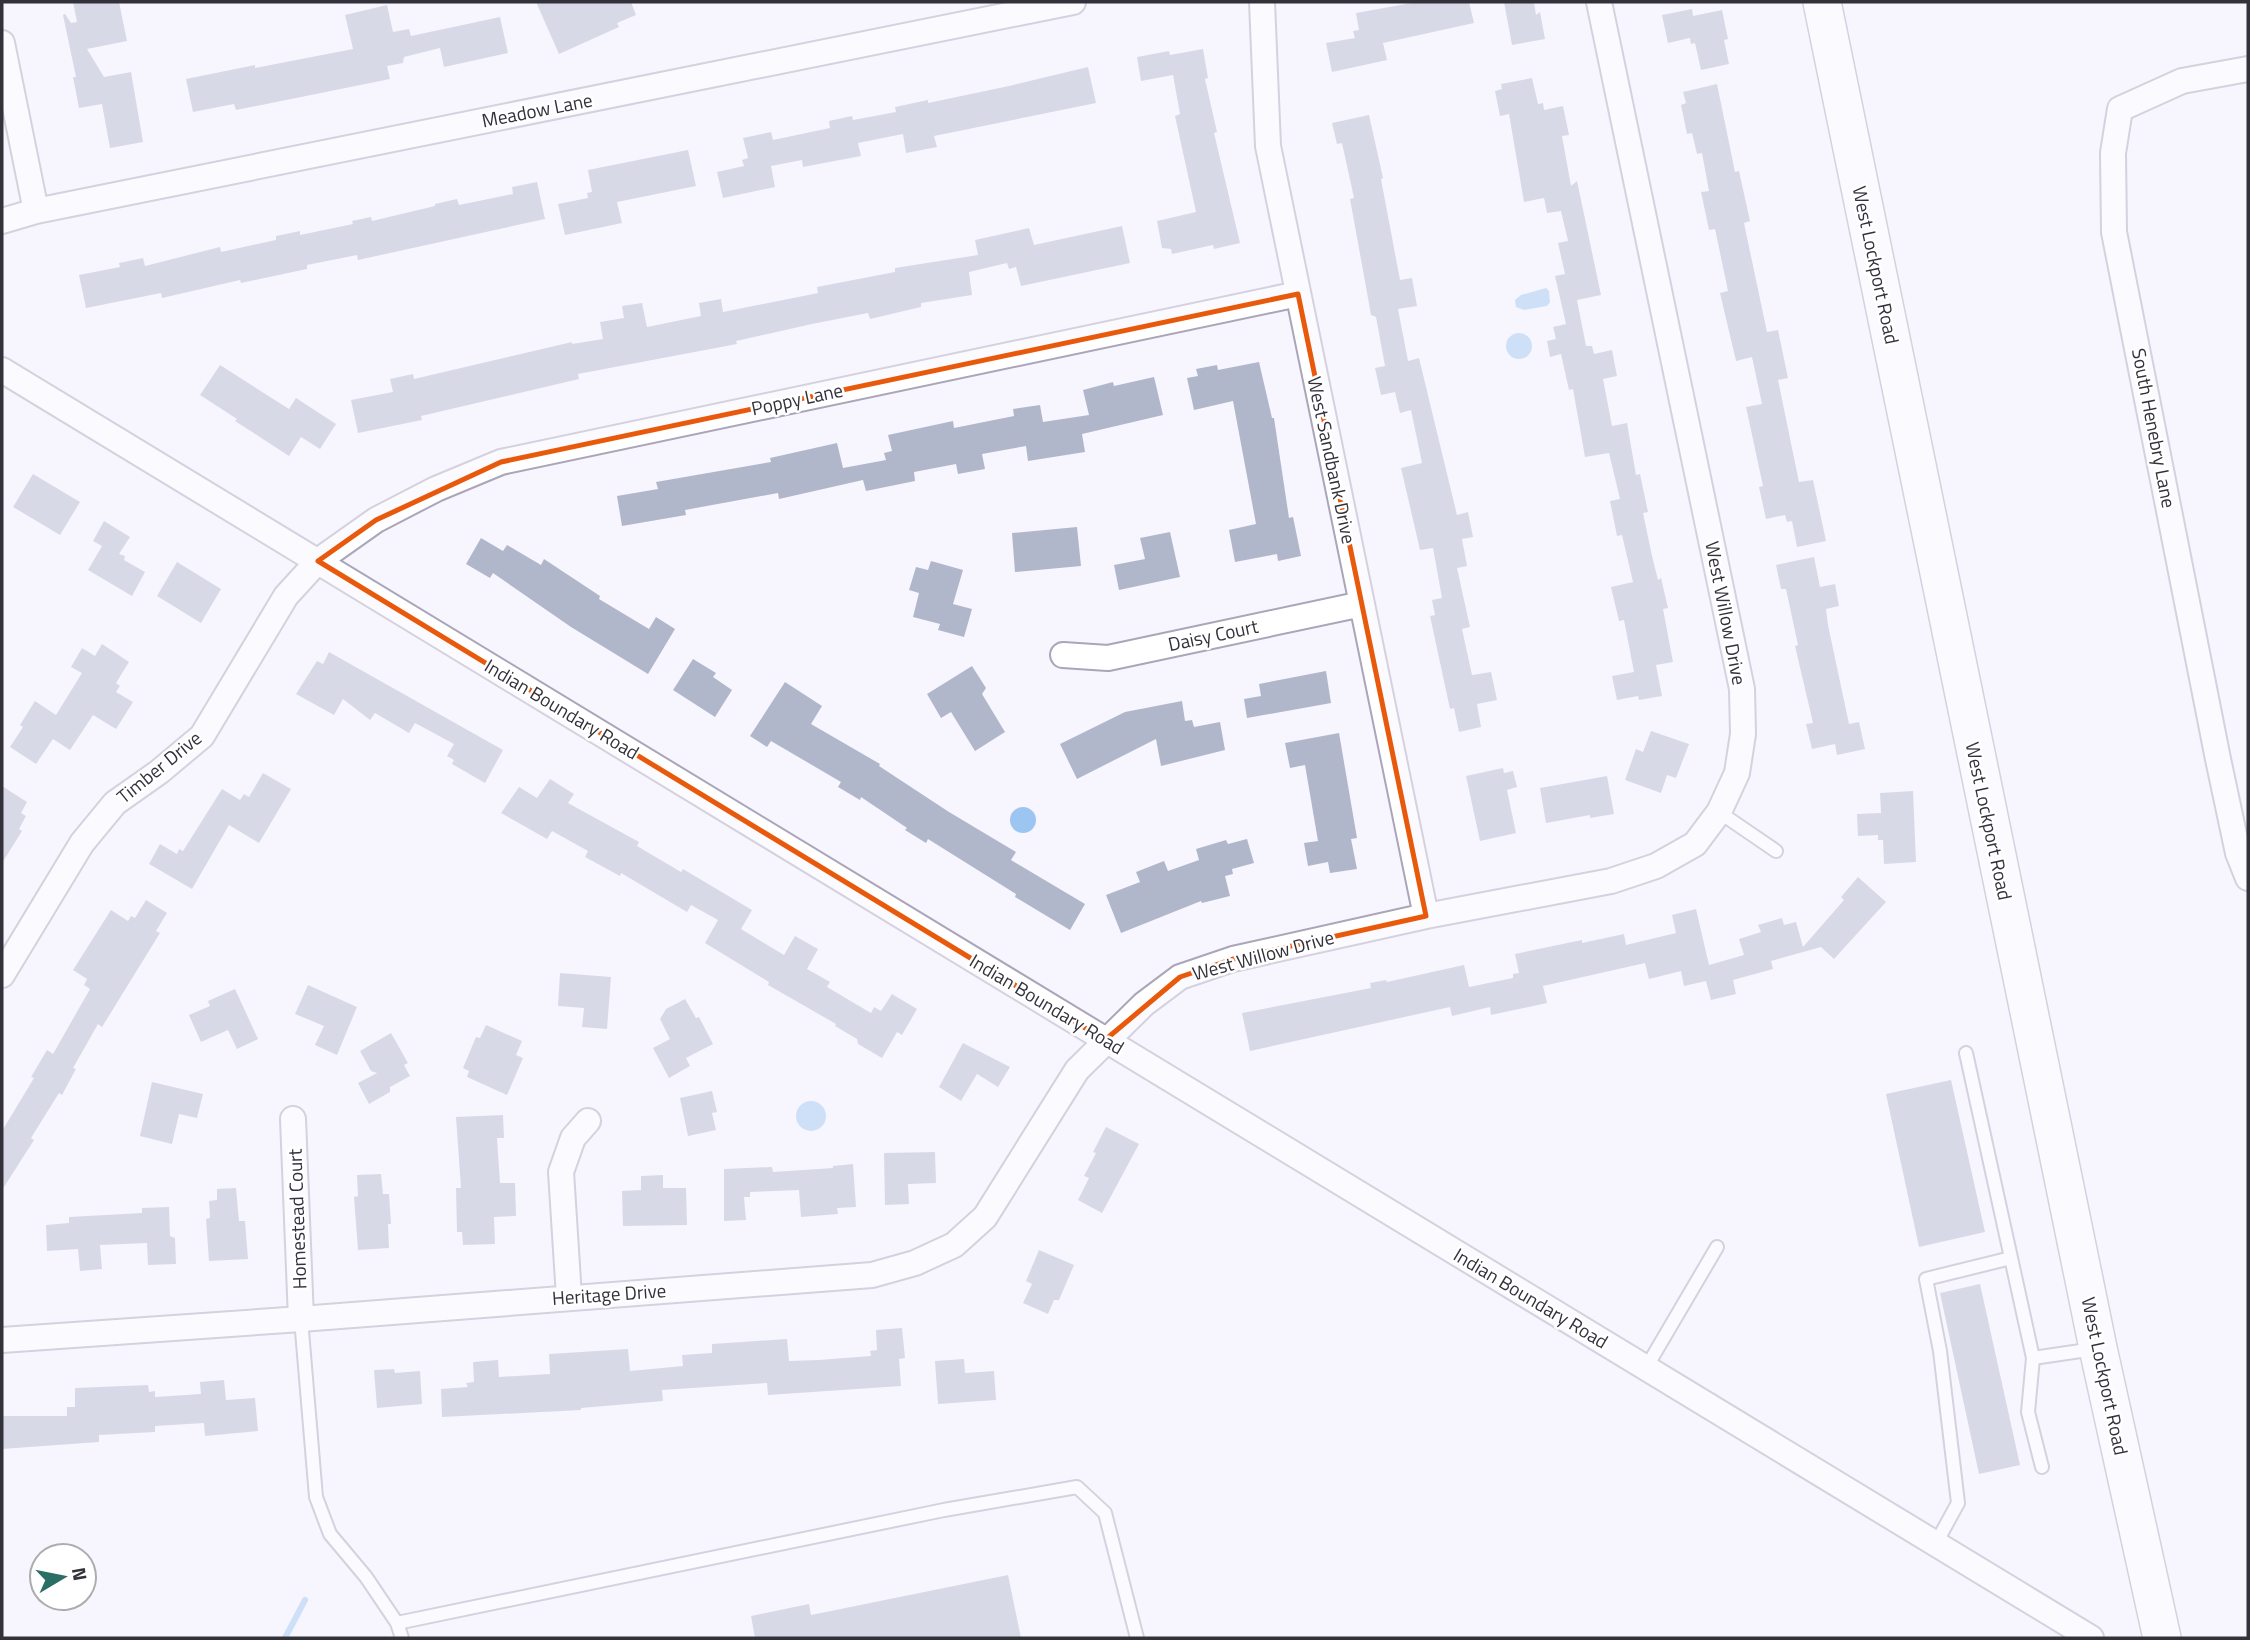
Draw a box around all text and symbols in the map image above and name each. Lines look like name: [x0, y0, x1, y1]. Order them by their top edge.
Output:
street label: Meadow Lane: [479, 85, 595, 134]
street label: West Lockport Road: [1846, 183, 1907, 347]
street label: South Henebry Lane: [2125, 346, 2184, 510]
street label: West Sandbank Drive: [1301, 374, 1364, 546]
street label: Poppy Lane: [748, 375, 845, 422]
street label: West Willow Drive: [1698, 539, 1755, 687]
street label: Daisy Court: [1165, 611, 1261, 658]
street label: Indian Boundary Road: [480, 651, 645, 766]
street label: Timber Drive: [110, 723, 207, 810]
street label: West Lockport Road: [1959, 739, 2020, 903]
street label: West Willow Drive: [1189, 922, 1337, 987]
street label: Indian Boundary Road: [965, 946, 1130, 1061]
street label: Homestead Court: [280, 1148, 313, 1290]
street label: Indian Boundary Road: [1449, 1240, 1614, 1355]
street label: Heritage Drive: [551, 1275, 667, 1312]
street label: West Lockport Road: [2075, 1294, 2136, 1458]
north arrow: [28, 1542, 98, 1612]
text: N: [65, 1565, 96, 1583]

